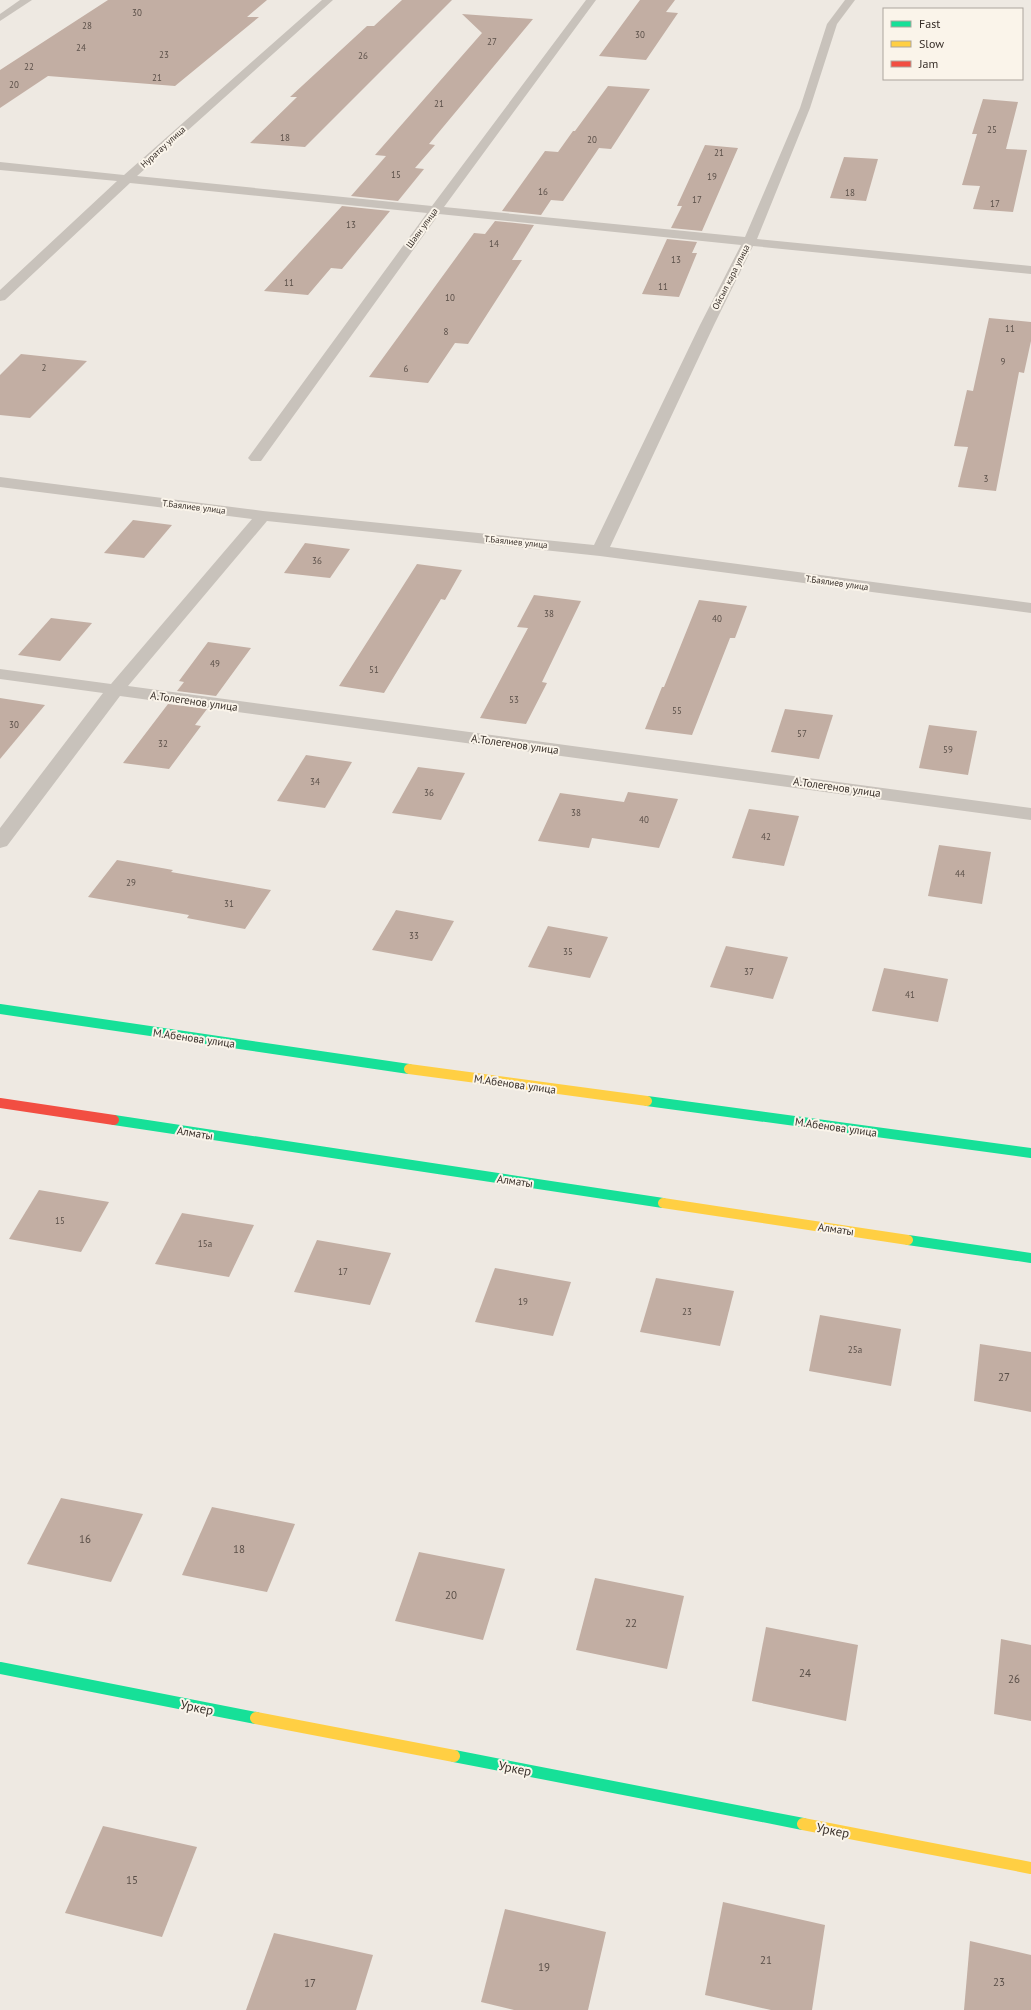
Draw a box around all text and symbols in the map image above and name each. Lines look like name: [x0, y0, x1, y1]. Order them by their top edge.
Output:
house number: 30: [132, 7, 142, 18]
legend: [883, 8, 1023, 80]
text: Fast: [919, 16, 940, 31]
house number: 28: [82, 20, 92, 31]
house number: 30: [635, 29, 645, 40]
house number: 27: [487, 36, 497, 47]
text: Slow: [919, 36, 944, 51]
house number: 24: [76, 42, 86, 53]
house number: 23: [159, 49, 169, 60]
house number: 26: [358, 50, 368, 61]
text: Jam: [918, 56, 938, 71]
house number: 22: [24, 61, 34, 72]
house number: 21: [152, 72, 162, 83]
house number: 20: [9, 79, 19, 90]
house number: 21: [434, 98, 444, 109]
street label: Нуратау улица: [138, 124, 187, 170]
house number: 25: [987, 124, 997, 135]
house number: 18: [280, 132, 290, 143]
house number: 20: [587, 134, 597, 145]
house number: 21: [714, 147, 724, 158]
house number: 15: [391, 169, 401, 180]
house number: 19: [707, 171, 717, 182]
house number: 16: [538, 186, 548, 197]
house number: 18: [845, 187, 855, 198]
house number: 17: [692, 194, 702, 205]
house number: 17: [990, 198, 1000, 209]
street label: Шаян улица: [403, 206, 440, 250]
house number: 13: [346, 219, 356, 230]
house number: 14: [489, 238, 499, 249]
street label: Ойсыл кара улица: [709, 242, 752, 311]
house number: 13: [671, 254, 681, 265]
house number: 11: [284, 277, 294, 288]
house number: 11: [658, 281, 668, 292]
house number: 10: [445, 292, 455, 303]
house number: 11: [1005, 323, 1015, 334]
house number: 8: [444, 326, 449, 337]
house number: 9: [1001, 356, 1006, 367]
house number: 2: [42, 362, 47, 373]
house number: 6: [404, 363, 409, 374]
house number: 3: [984, 473, 989, 484]
street label: Т.Баялиев улица: [162, 497, 226, 516]
street label: Т.Баялиев улица: [484, 533, 548, 550]
house number: 36: [312, 555, 322, 566]
street label: Т.Баялиев улица: [805, 573, 869, 592]
house number: 38: [544, 608, 554, 619]
house number: 40: [712, 613, 722, 624]
house number: 49: [210, 658, 220, 669]
house number: 51: [369, 664, 379, 675]
street label: А.Толегенов улица: [149, 688, 239, 714]
house number: 53: [509, 694, 519, 705]
house number: 55: [672, 705, 682, 716]
house number: 30: [9, 719, 19, 730]
house number: 57: [797, 728, 807, 739]
street label: А.Толегенов улица: [470, 731, 560, 757]
house number: 32: [158, 738, 168, 749]
house number: 59: [943, 744, 953, 755]
street label: А.Толегенов улица: [792, 774, 882, 800]
house number: 34: [310, 776, 320, 787]
house number: 36: [424, 787, 434, 798]
house number: 38: [571, 807, 581, 818]
house number: 40: [639, 814, 649, 825]
house number: 42: [761, 831, 771, 842]
house number: 44: [955, 868, 965, 879]
house number: 29: [126, 877, 136, 888]
house number: 31: [224, 898, 234, 909]
house number: 33: [409, 930, 419, 941]
house number: 35: [563, 946, 573, 957]
house number: 37: [744, 966, 754, 977]
house number: 41: [905, 989, 915, 1000]
street label: М.Абенова улица: [152, 1025, 236, 1051]
street label: М.Абенова улица: [473, 1071, 557, 1097]
street label: М.Абенова улица: [794, 1114, 878, 1140]
street label: Алматы: [176, 1123, 214, 1143]
street label: Алматы: [496, 1172, 534, 1190]
house number: 15: [55, 1215, 65, 1226]
street label: Алматы: [817, 1220, 855, 1238]
house number: 15а: [198, 1238, 212, 1249]
house number: 17: [338, 1266, 348, 1277]
house number: 19: [518, 1296, 528, 1307]
house number: 23: [682, 1306, 692, 1317]
house number: 25а: [848, 1344, 862, 1355]
house number: 27: [998, 1370, 1010, 1384]
house number: 16: [79, 1532, 91, 1546]
house number: 18: [233, 1542, 245, 1556]
house number: 20: [445, 1588, 457, 1602]
house number: 22: [625, 1616, 637, 1630]
house number: 24: [799, 1666, 811, 1680]
house number: 26: [1008, 1672, 1020, 1686]
street label: Уркер: [179, 1696, 215, 1719]
street label: Уркер: [497, 1757, 533, 1780]
street label: Уркер: [815, 1819, 851, 1842]
house number: 15: [126, 1873, 138, 1887]
house number: 21: [760, 1953, 772, 1967]
house number: 19: [538, 1960, 550, 1974]
house number: 23: [993, 1975, 1005, 1989]
house number: 17: [304, 1976, 316, 1990]

